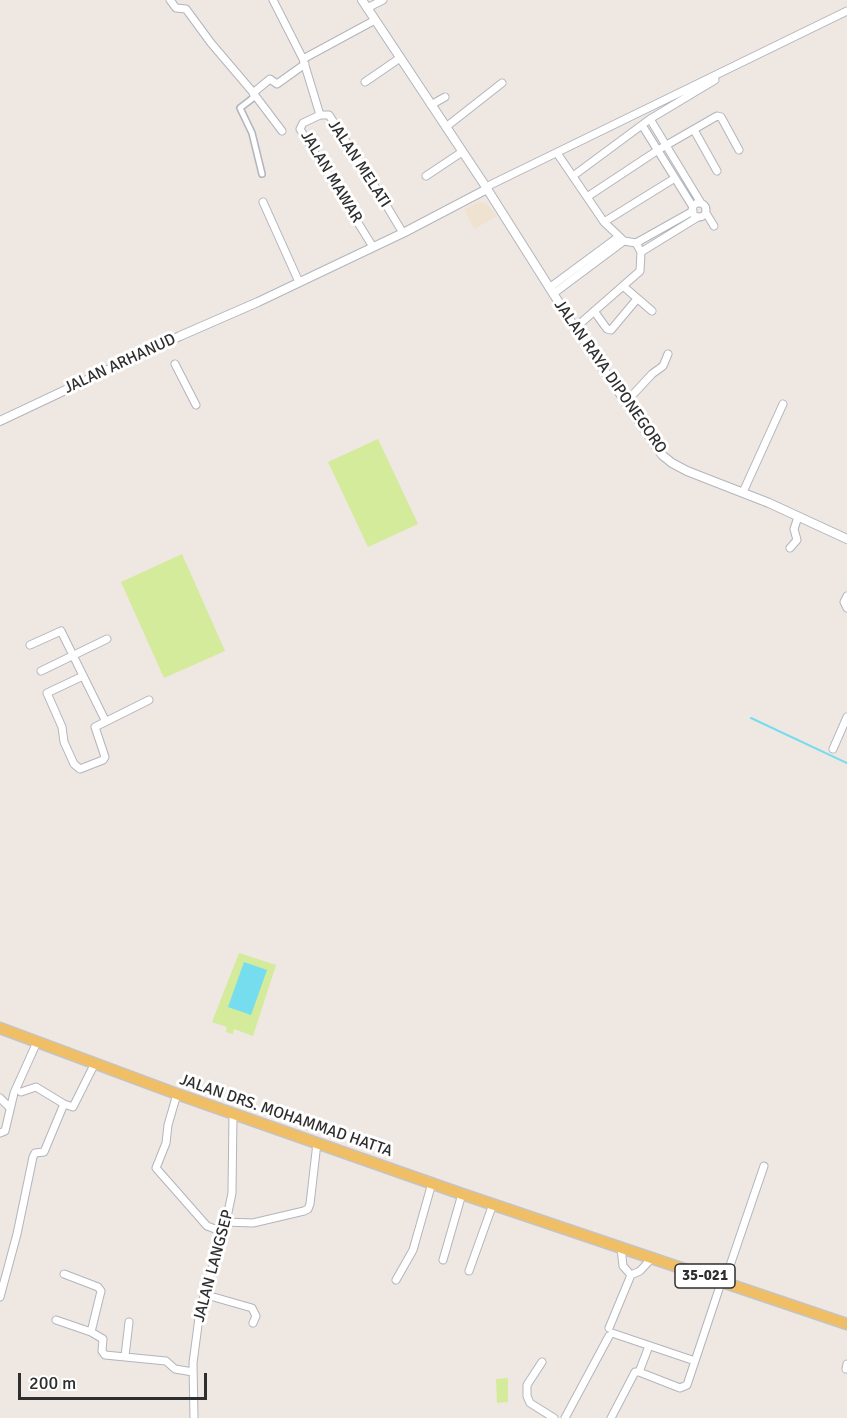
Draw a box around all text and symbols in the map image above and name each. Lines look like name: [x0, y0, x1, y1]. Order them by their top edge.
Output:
street label: JALAN MELATI: [324, 117, 394, 211]
street label: JALAN MAWAR: [296, 128, 366, 226]
street label: JALAN RAYA DIPONEGORO: [550, 296, 670, 458]
street label: JALAN ARHANUD: [61, 330, 179, 398]
street label: JALAN DRS. MOHAMMAD HATTA: [177, 1070, 395, 1162]
street label: JALAN LANGSEP: [190, 1208, 238, 1324]
road number: 35-021: [675, 1264, 735, 1288]
scale bar: [21, 1361, 210, 1399]
text: 200 m: [29, 1372, 76, 1394]

